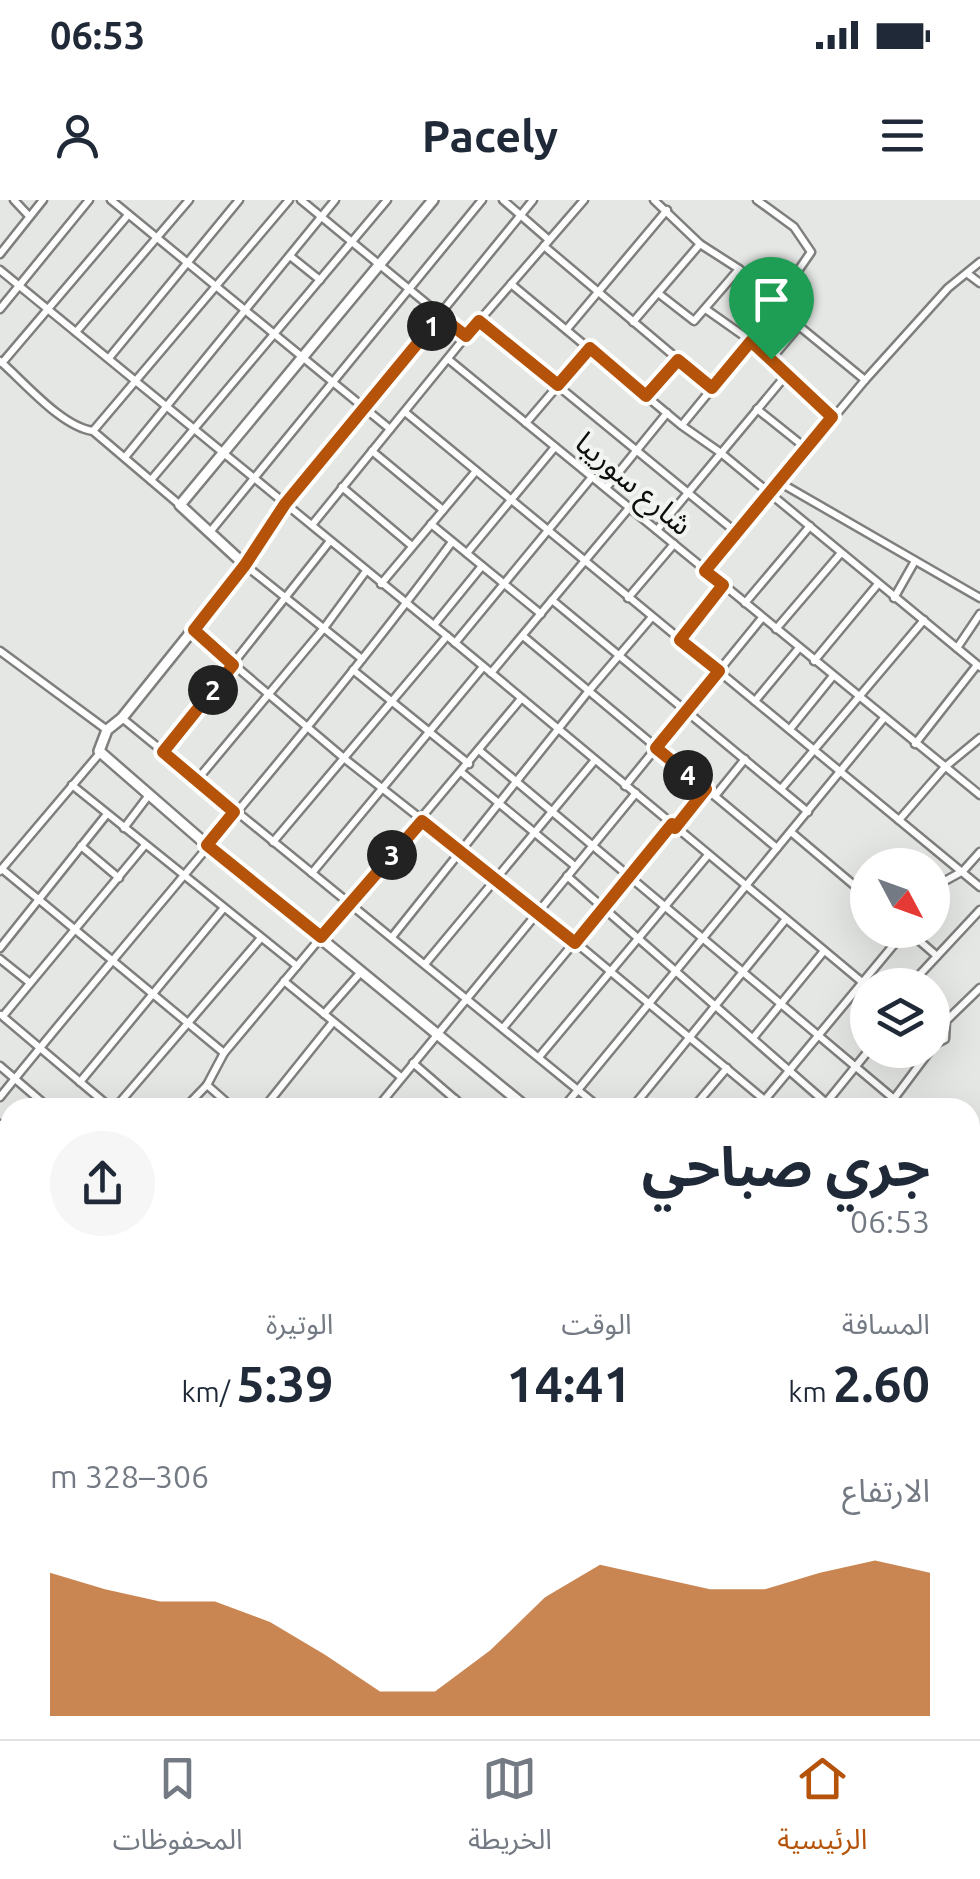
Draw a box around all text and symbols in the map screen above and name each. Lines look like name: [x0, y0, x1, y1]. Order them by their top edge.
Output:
text: 06:53: [50, 14, 145, 56]
icon: person: [50, 108, 105, 163]
icon: menu: [875, 108, 930, 163]
text: Pacely: [422, 110, 558, 161]
pin: [729, 257, 814, 360]
icon: arrive: [744, 272, 799, 327]
pin: 1: [407, 301, 457, 351]
text: 1: [424, 310, 440, 341]
street label: شارع سوريبا: [565, 425, 699, 546]
pin: 2: [188, 665, 238, 715]
text: 2: [205, 674, 221, 705]
pin: 4: [663, 750, 713, 800]
text: 4: [680, 759, 696, 790]
pin: 3: [367, 830, 417, 880]
text: 3: [384, 839, 400, 870]
north arrow: [850, 848, 950, 948]
map controls: [850, 848, 950, 1068]
button: layers: [850, 968, 950, 1068]
button: share: [50, 1131, 155, 1236]
text: جري صباحي: [642, 1135, 930, 1196]
text: 06:53: [850, 1203, 930, 1239]
text: الوتيرة: [266, 1308, 333, 1339]
text: الوقت: [561, 1308, 632, 1339]
text: المسافة: [842, 1308, 930, 1339]
text: 5:39: [236, 1355, 333, 1411]
text: 14:41: [507, 1355, 632, 1411]
text: 2.60: [833, 1355, 930, 1411]
text: /km: [181, 1376, 236, 1407]
text: km: [788, 1376, 833, 1407]
text: 306–328 m: [50, 1458, 209, 1494]
text: الارتفاع: [842, 1472, 930, 1508]
tab: المحفوظات: [113, 1751, 243, 1870]
tab: الخريطة: [468, 1751, 552, 1870]
tab: الرئيسية: [777, 1751, 867, 1870]

